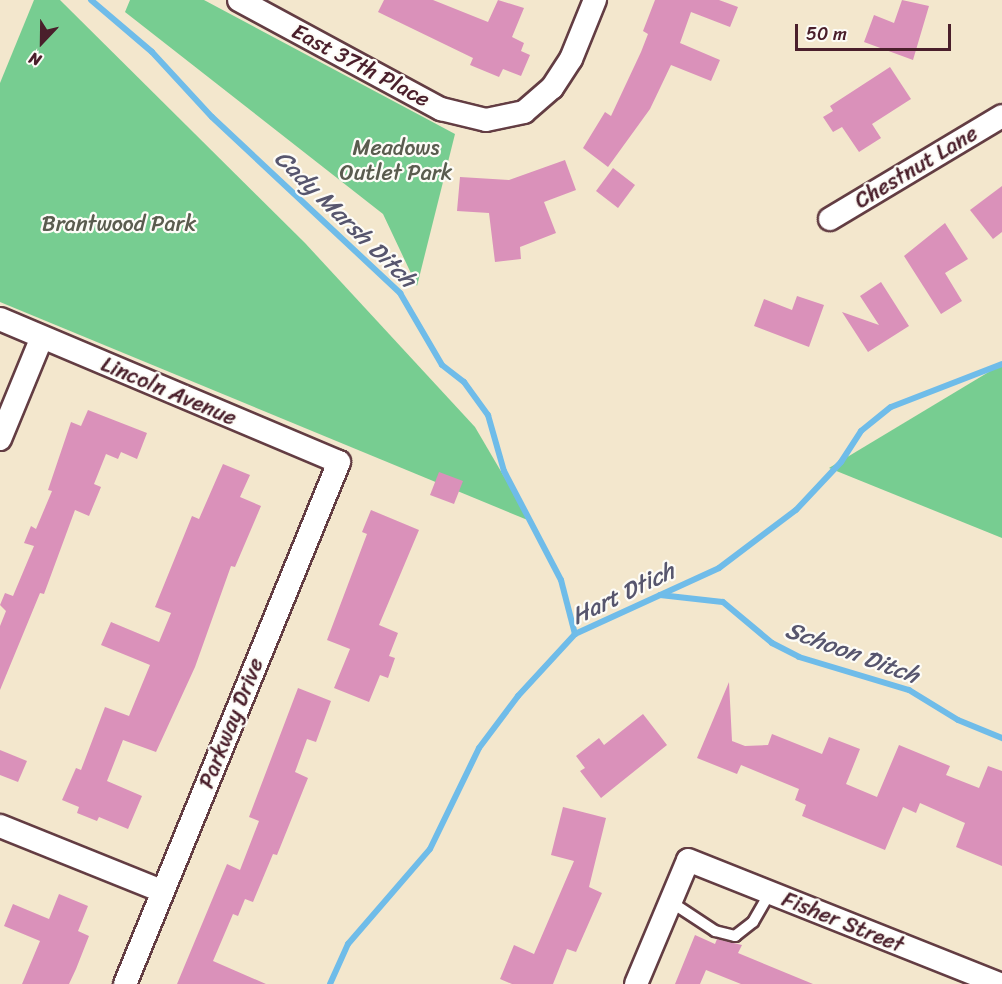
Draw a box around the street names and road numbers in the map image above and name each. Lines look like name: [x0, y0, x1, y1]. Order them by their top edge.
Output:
street label: East 37th Place: [287, 17, 435, 113]
street label: Chestnut Lane: [850, 120, 982, 214]
street label: Lincoln Avenue: [97, 351, 241, 431]
street label: Parkway Drive: [193, 654, 269, 792]
street label: Fisher Street: [778, 885, 908, 959]

